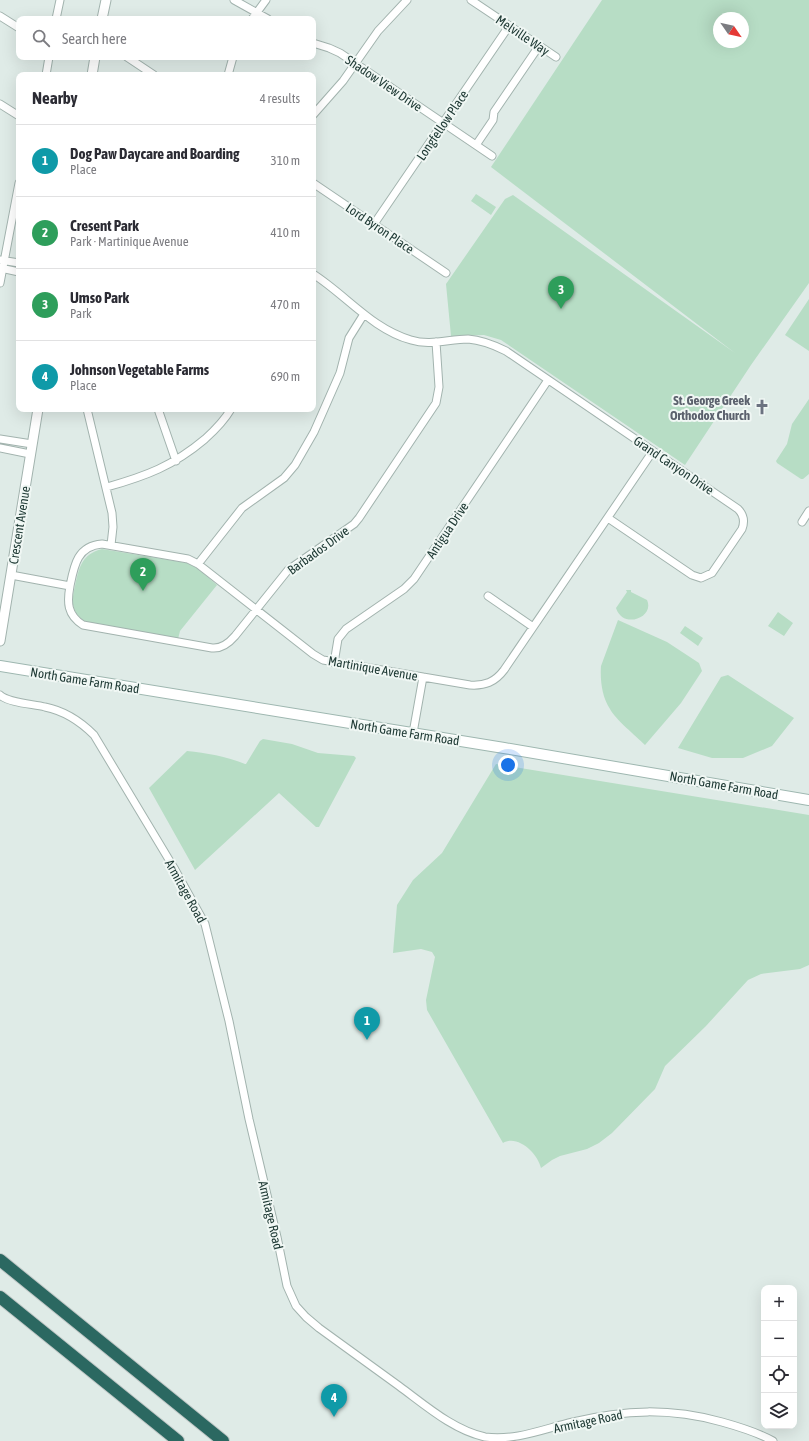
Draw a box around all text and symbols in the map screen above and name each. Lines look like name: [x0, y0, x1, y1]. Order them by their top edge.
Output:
street label: Melville Way: [493, 12, 553, 59]
north arrow: [713, 12, 749, 48]
search box: [16, 16, 316, 60]
icon: search: [30, 27, 52, 49]
text: Search here: [62, 30, 127, 47]
street label: Shadow View Drive: [342, 52, 425, 115]
street label: Longfellow Place: [413, 87, 471, 163]
text: Nearby: [32, 88, 78, 108]
text: 4 results: [260, 91, 300, 106]
text: Dog Paw Daycare and Boarding: [70, 145, 239, 162]
text: 1: [42, 153, 48, 168]
text: 310 m: [271, 153, 300, 168]
text: Place: [70, 162, 97, 177]
street label: Lord Byron Place: [343, 200, 417, 257]
text: Cresent Park: [70, 217, 139, 234]
text: 2: [42, 225, 48, 240]
text: 410 m: [271, 225, 300, 240]
text: Park · Martinique Avenue: [70, 234, 189, 249]
pin: 3: [548, 276, 574, 309]
text: Umso Park: [70, 289, 129, 306]
text: 3: [42, 297, 48, 312]
text: 470 m: [271, 297, 300, 312]
text: Park: [70, 306, 92, 321]
text: Johnson Vegetable Farms: [70, 361, 209, 378]
text: 4: [42, 369, 48, 384]
text: 690 m: [271, 369, 300, 384]
text: Place: [70, 378, 97, 393]
place label: St. George Greek Orthodox Church: [670, 393, 750, 423]
church icon: St. George Greek Orthodox Church: [753, 398, 771, 416]
street label: Grand Canyon Drive: [631, 433, 717, 498]
street label: Crescent Avenue: [6, 485, 33, 565]
street label: Antigua Drive: [423, 499, 472, 561]
street label: Barbados Drive: [285, 523, 352, 578]
pin: 2: [130, 558, 156, 591]
street label: Martinique Avenue: [327, 653, 419, 684]
street label: North Game Farm Road: [29, 664, 140, 697]
street label: North Game Farm Road: [349, 716, 460, 749]
your location: [498, 755, 518, 775]
street label: North Game Farm Road: [668, 769, 779, 802]
street label: Armitage Road: [162, 857, 209, 926]
pin: 1: [354, 1007, 380, 1040]
street label: Armitage Road: [255, 1179, 286, 1251]
map controls: [761, 1285, 797, 1429]
button: +: [761, 1285, 797, 1321]
button: −: [761, 1321, 797, 1357]
button: locate: [761, 1357, 797, 1393]
pin: 4: [321, 1384, 347, 1417]
button: layers: [761, 1393, 797, 1429]
street label: Armitage Road: [552, 1407, 624, 1436]

